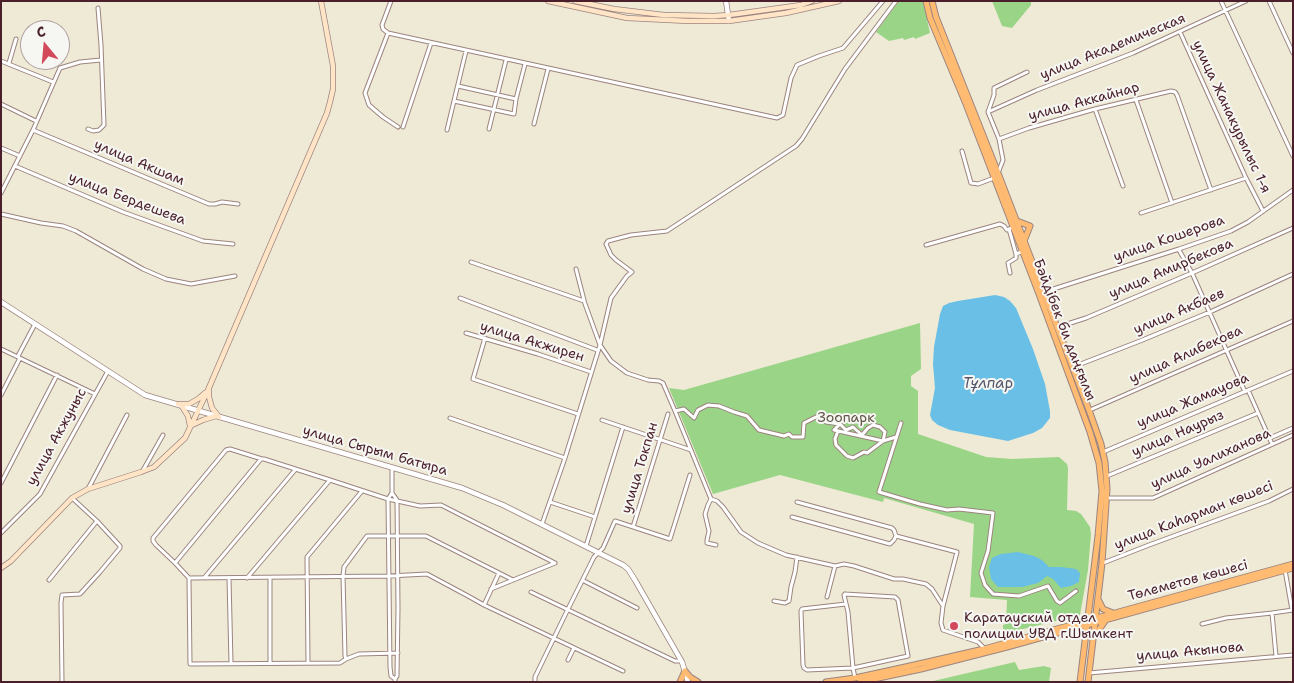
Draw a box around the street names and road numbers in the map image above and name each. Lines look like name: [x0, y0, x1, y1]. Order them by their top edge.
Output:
street label: улица Академическая: [1038, 10, 1188, 84]
street label: улица Жанакурылыс 1-я: [1188, 38, 1274, 196]
street label: улица Аккайнар: [1027, 79, 1141, 125]
street label: улица Акшам: [91, 136, 187, 190]
street label: улица Бердешева: [66, 169, 188, 229]
street label: улица Кошерова: [1111, 212, 1227, 266]
street label: улица Амирбекова: [1106, 235, 1236, 303]
street label: Бәйдібек би даңғылы: [1029, 257, 1099, 403]
street label: улица Акбаев: [1131, 285, 1227, 339]
street label: улица Акжирен: [478, 318, 586, 366]
street label: улица Алибекова: [1127, 323, 1245, 387]
street label: улица Жамауова: [1135, 370, 1251, 432]
street label: улица Акжуныс: [23, 385, 91, 489]
street label: улица Наурыз: [1129, 407, 1227, 461]
street label: улица Токпан: [618, 420, 662, 516]
street label: улица Сырым батыра: [301, 422, 449, 480]
street label: улица Уалиханова: [1148, 425, 1274, 493]
street label: улица Каһарман көшесі: [1112, 478, 1276, 554]
street label: Төлеметов көшесі: [1126, 557, 1250, 605]
street label: улица Акынова: [1136, 639, 1244, 665]

